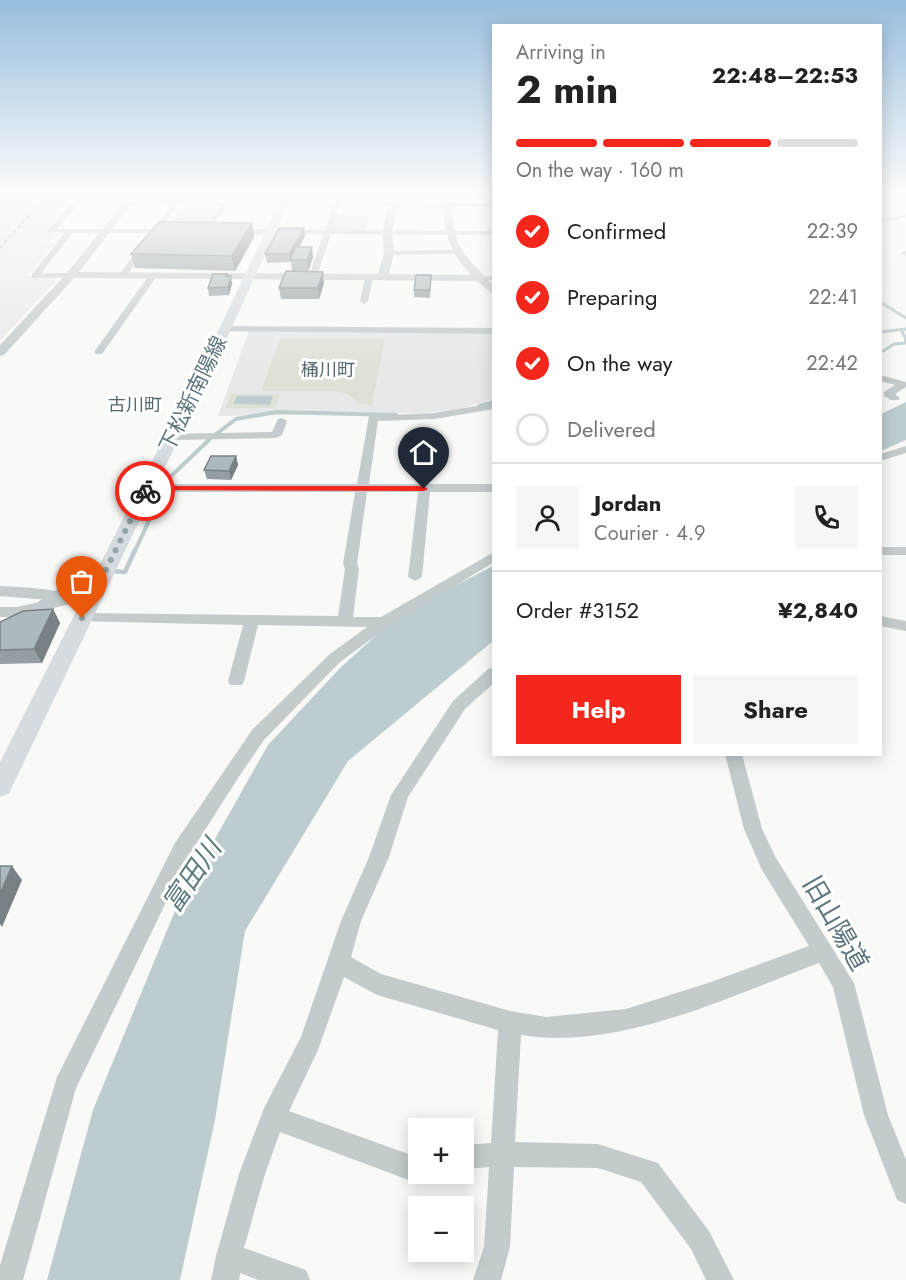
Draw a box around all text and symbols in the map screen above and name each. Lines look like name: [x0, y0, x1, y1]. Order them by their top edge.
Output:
text: Arriving in: [516, 38, 606, 67]
text: 22:48–22:53: [712, 59, 858, 91]
text: 2 min: [516, 61, 618, 118]
text: On the way · 160 m: [516, 156, 684, 185]
icon: check: [516, 215, 549, 248]
text: Confirmed: [567, 215, 666, 247]
text: 22:39: [807, 217, 858, 246]
icon: check: [516, 281, 549, 314]
text: Preparing: [567, 281, 658, 313]
text: 22:41: [809, 283, 858, 312]
street label: 下松新南陽線: [152, 331, 234, 457]
icon: check: [516, 347, 549, 380]
text: On the way: [567, 347, 672, 379]
text: 22:42: [806, 349, 858, 378]
district label: 桶川町: [301, 357, 355, 383]
district label: 古川町: [108, 392, 162, 418]
text: Delivered: [567, 413, 656, 445]
pin: [398, 427, 449, 489]
icon: home: [407, 436, 440, 469]
courier: [115, 461, 175, 521]
icon: bike: [129, 475, 162, 508]
button: person: [516, 486, 579, 549]
button: phone: [795, 486, 858, 549]
text: Jordan: [594, 487, 661, 519]
text: Courier · 4.9: [594, 519, 706, 548]
pin: [56, 556, 107, 618]
icon: bag: [65, 565, 98, 598]
text: Order #3152: [516, 594, 639, 626]
text: ¥2,840: [778, 594, 858, 626]
button: Help: [516, 675, 681, 744]
button: Share: [693, 675, 858, 744]
water label: 富田川: [153, 829, 232, 920]
street label: 旧山陽道: [794, 868, 878, 978]
map controls: [408, 1118, 474, 1262]
button: +: [408, 1118, 474, 1184]
button: −: [408, 1196, 474, 1262]

